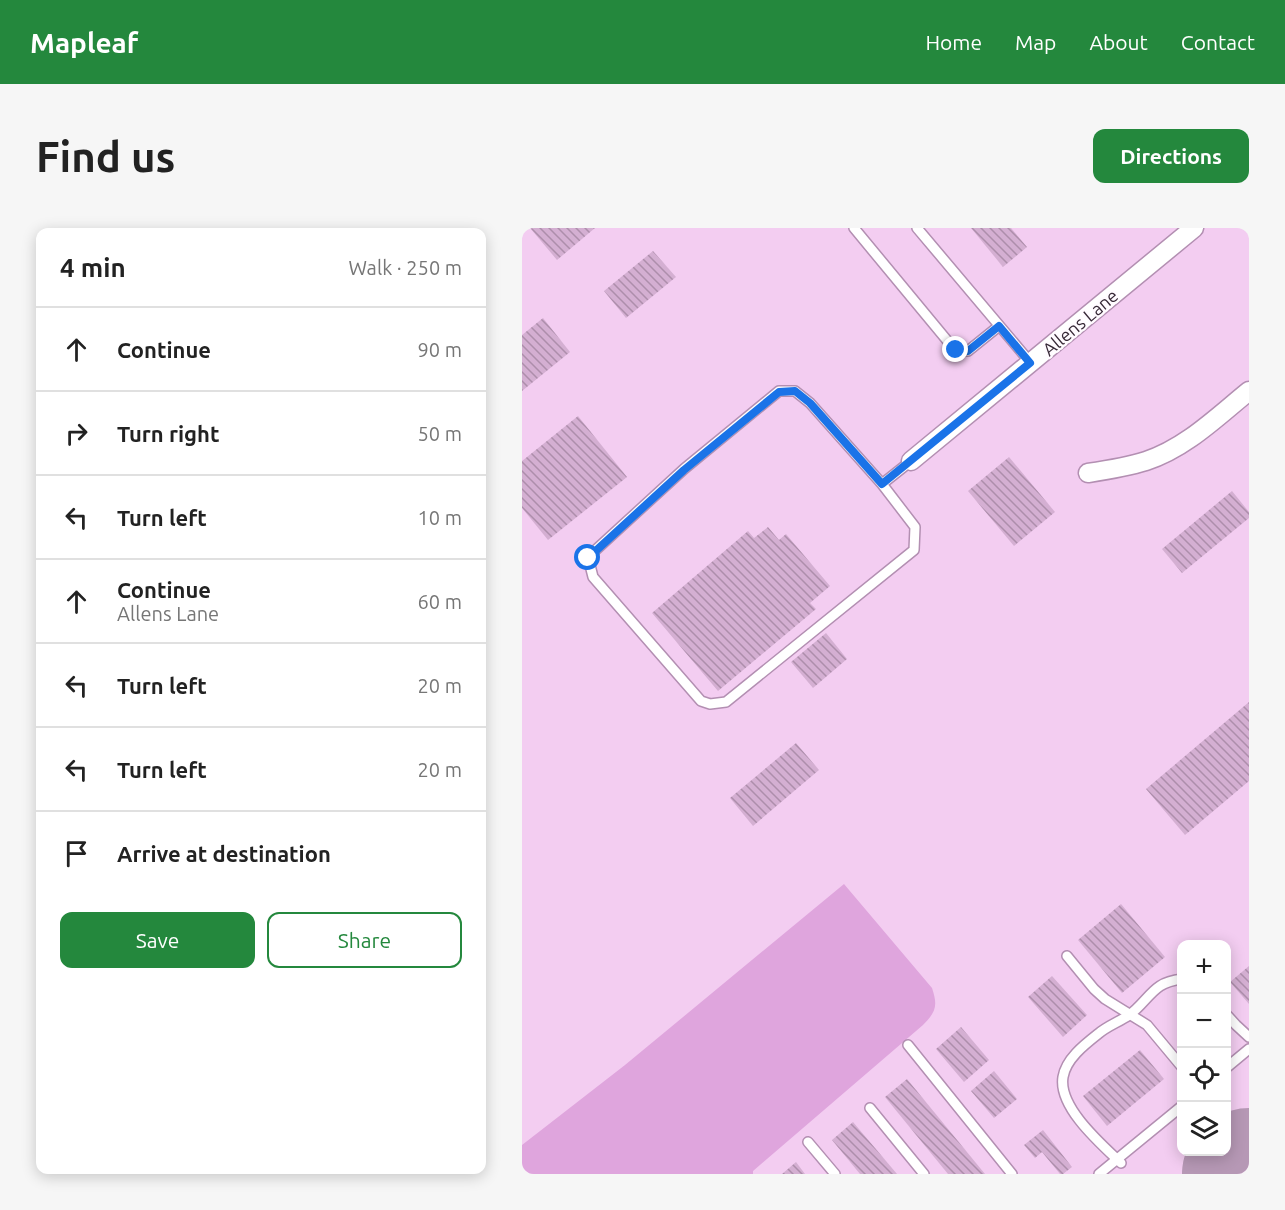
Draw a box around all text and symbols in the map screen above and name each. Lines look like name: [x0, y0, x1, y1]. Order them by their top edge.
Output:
text: Mapleaf: [30, 27, 138, 58]
text: Home: [925, 30, 982, 54]
text: Map: [1015, 30, 1056, 54]
text: About: [1089, 30, 1148, 54]
text: Contact: [1181, 30, 1255, 54]
button: Directions: [1093, 129, 1249, 183]
text: Find us: [36, 133, 175, 180]
text: 4 min: [60, 253, 126, 282]
text: Walk · 250 m: [349, 256, 462, 279]
street label: Allens Lane: [1038, 285, 1122, 359]
icon: ahead: [60, 333, 93, 366]
route end: [942, 336, 968, 362]
text: Continue: [117, 337, 211, 362]
text: 90 m: [418, 338, 462, 361]
icon: right: [60, 417, 93, 450]
text: Turn right: [117, 421, 219, 446]
text: 50 m: [418, 422, 462, 445]
icon: left: [60, 501, 93, 534]
text: Turn left: [117, 505, 207, 530]
text: 10 m: [418, 506, 462, 529]
route start: [574, 544, 600, 570]
text: Continue: [117, 577, 211, 602]
icon: ahead: [60, 585, 93, 618]
text: 60 m: [418, 590, 462, 613]
text: Allens Lane: [117, 602, 219, 625]
icon: left: [60, 669, 93, 702]
text: Turn left: [117, 673, 207, 698]
text: 20 m: [418, 674, 462, 697]
icon: left: [60, 753, 93, 786]
text: Turn left: [117, 757, 207, 782]
text: 20 m: [418, 758, 462, 781]
icon: arrive: [60, 837, 93, 870]
text: Arrive at destination: [117, 841, 331, 866]
button: Save: [60, 912, 255, 968]
button: Share: [267, 912, 462, 968]
map controls: [1177, 940, 1231, 1156]
button: +: [1177, 940, 1231, 994]
button: −: [1177, 994, 1231, 1048]
button: locate: [1177, 1048, 1231, 1102]
button: layers: [1177, 1102, 1231, 1156]

